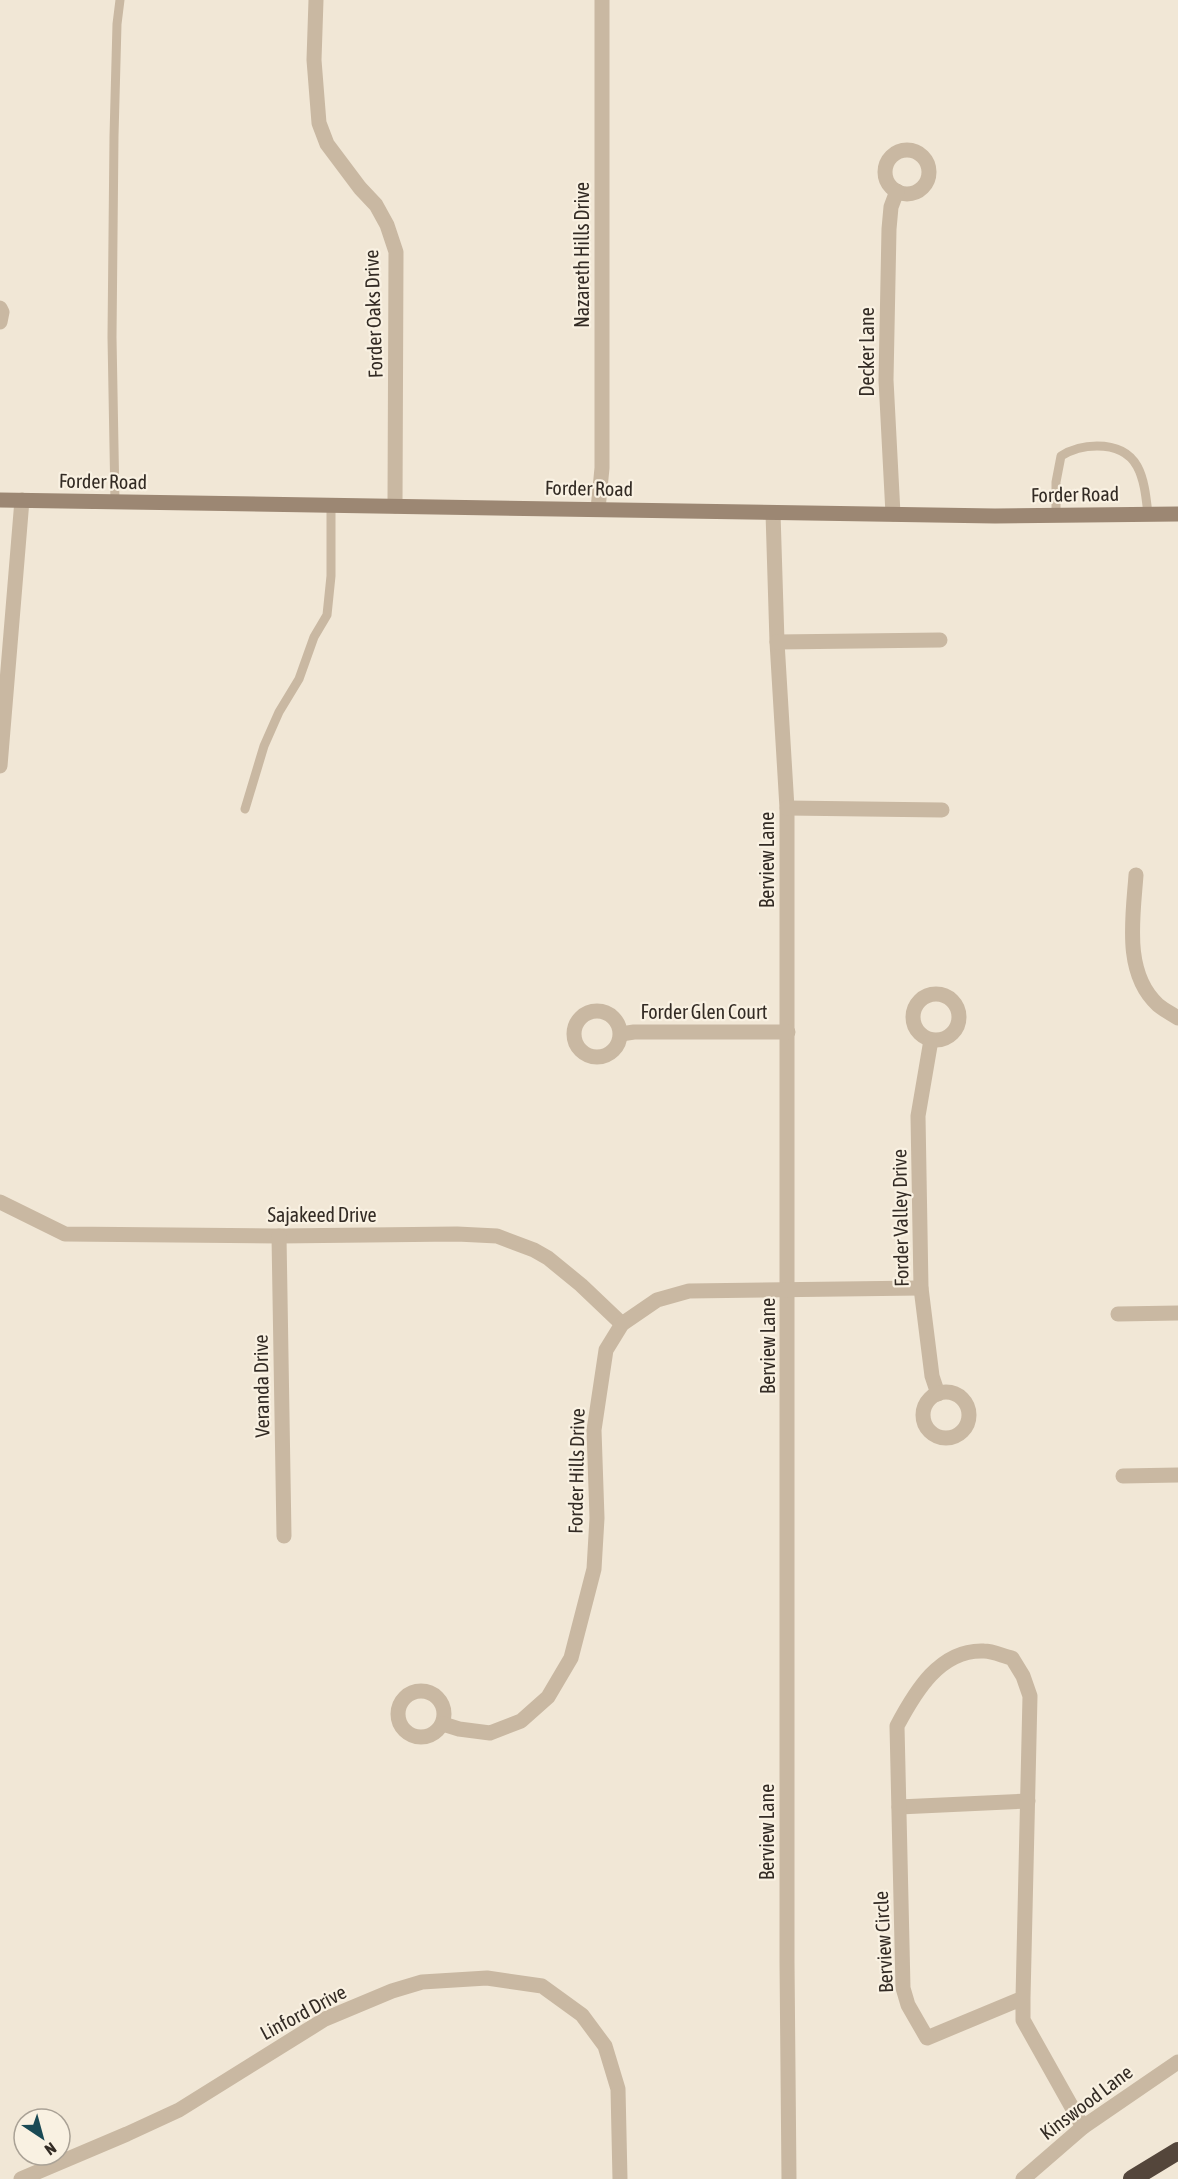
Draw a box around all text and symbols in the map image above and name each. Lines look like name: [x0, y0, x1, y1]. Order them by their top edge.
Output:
street label: Nazareth Hills Drive: [570, 182, 593, 328]
street label: Forder Oaks Drive: [359, 249, 387, 379]
street label: Decker Lane: [855, 307, 878, 397]
street label: Forder Road: [59, 469, 147, 493]
street label: Forder Road: [545, 476, 633, 500]
street label: Forder Road: [1031, 482, 1119, 506]
street label: Berview Lane: [755, 812, 778, 908]
street label: Forder Glen Court: [641, 1000, 768, 1023]
street label: Forder Valley Drive: [887, 1149, 913, 1287]
street label: Sajakeed Drive: [268, 1203, 377, 1226]
street label: Berview Lane: [756, 1298, 779, 1394]
street label: Veranda Drive: [249, 1334, 273, 1438]
street label: Forder Hills Drive: [563, 1408, 589, 1534]
street label: Berview Lane: [755, 1784, 778, 1880]
street label: Berview Circle: [869, 1890, 897, 1994]
street label: Linford Drive: [256, 1980, 350, 2044]
street label: Kinswood Lane: [1035, 2060, 1137, 2144]
north arrow: [12, 2107, 72, 2167]
text: N: [42, 2139, 60, 2159]

